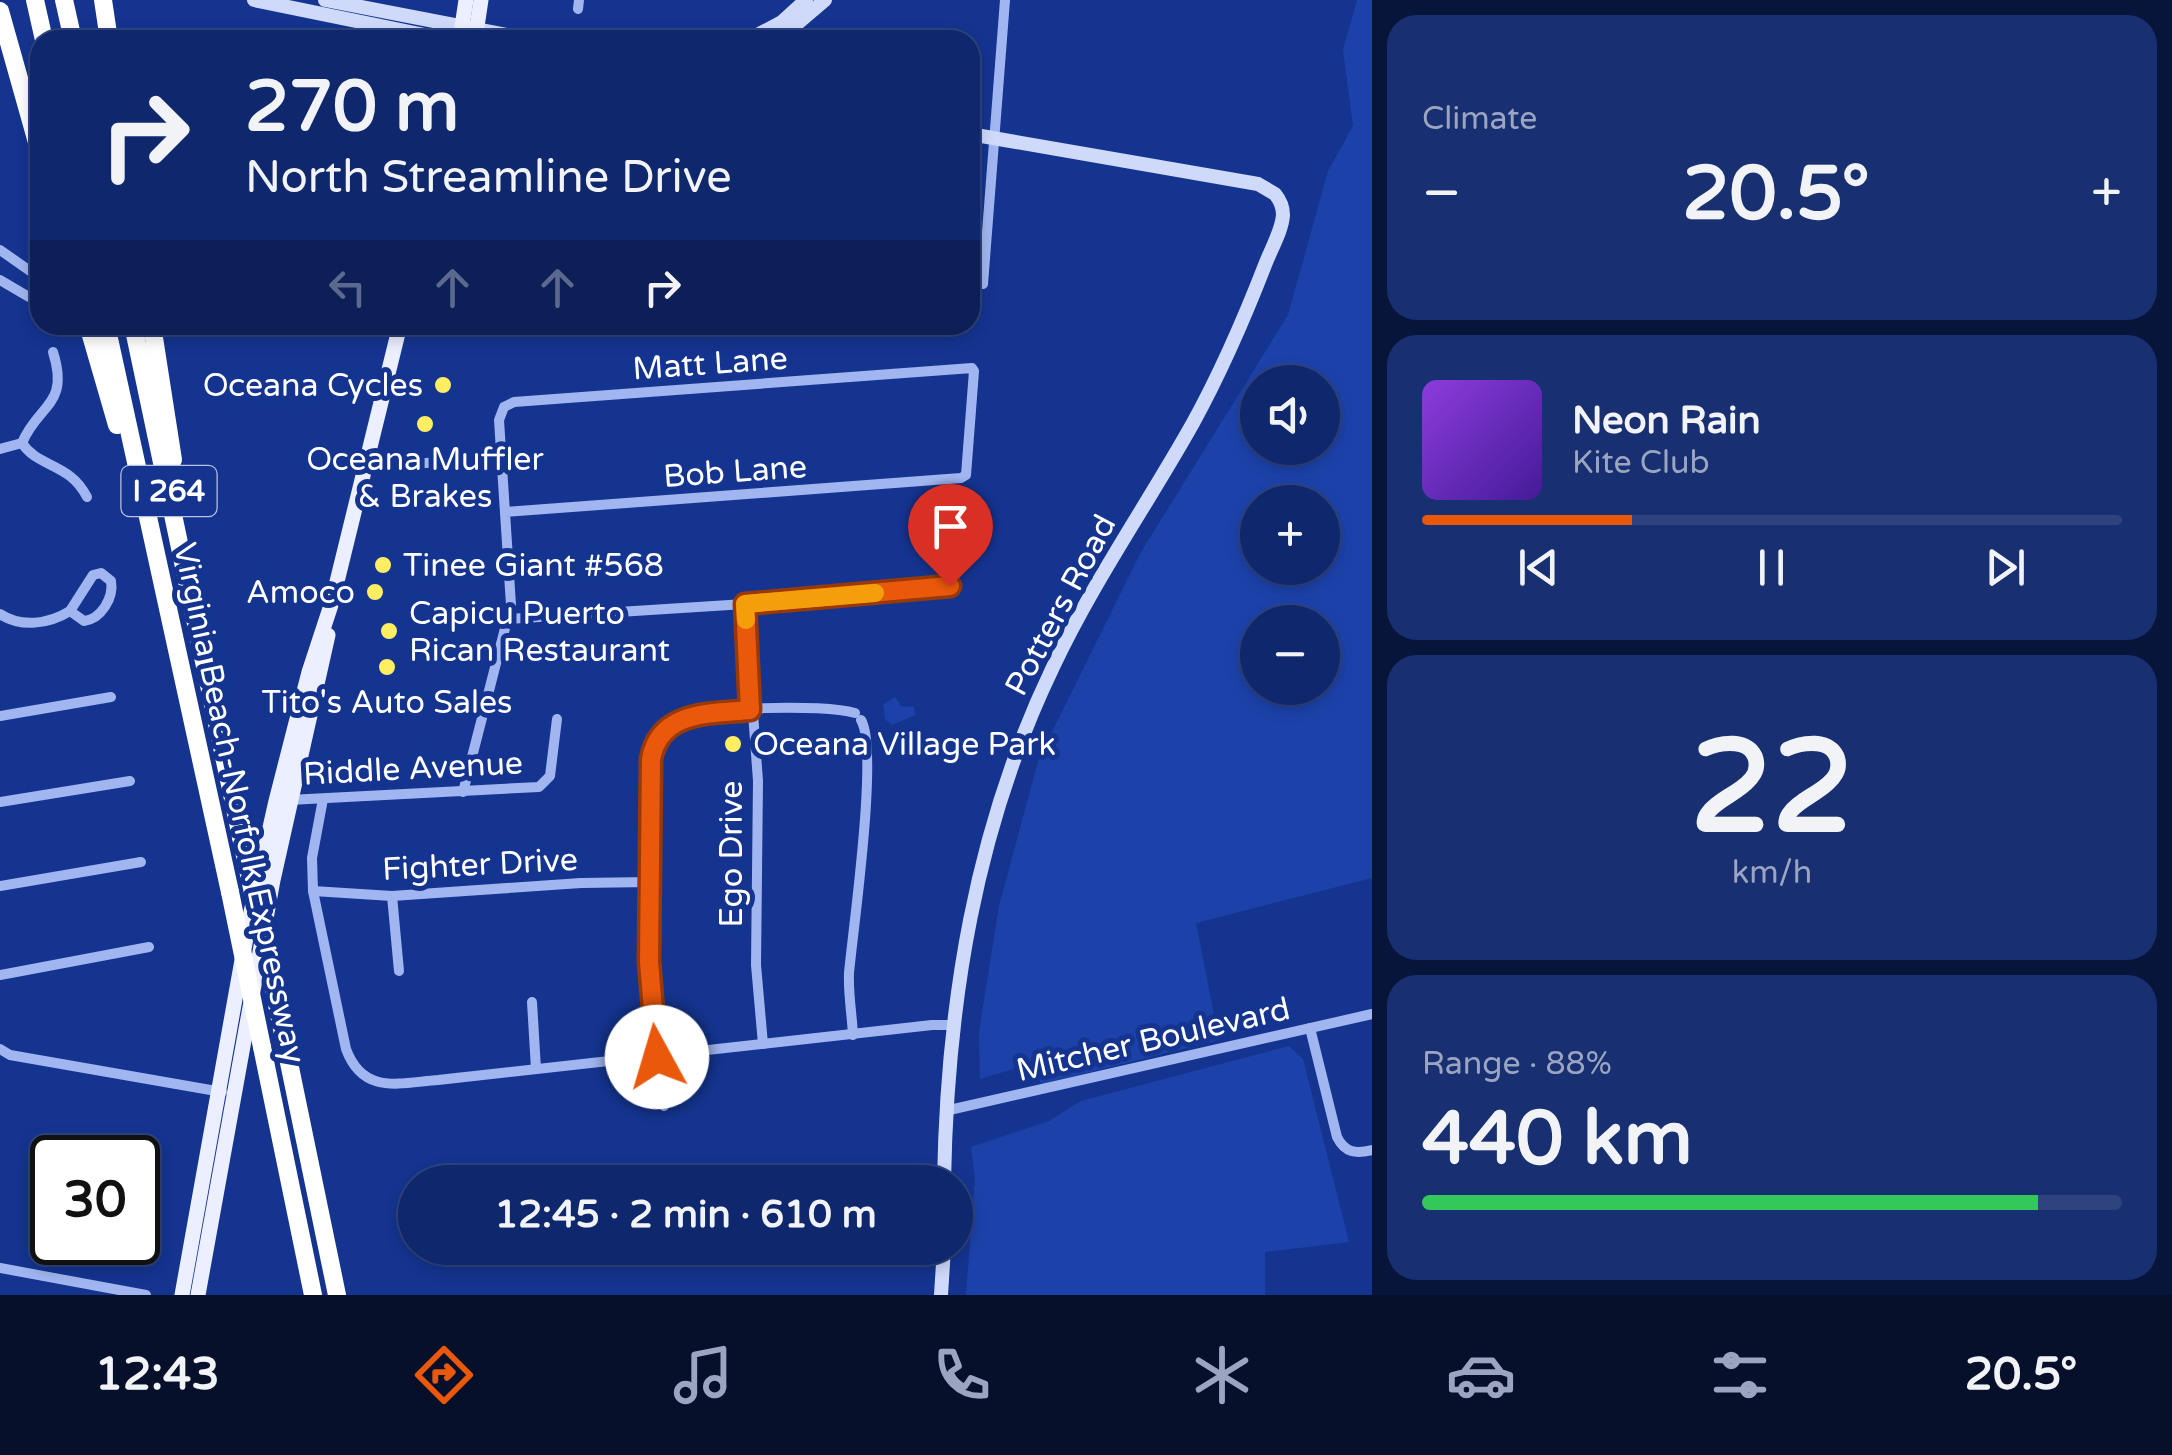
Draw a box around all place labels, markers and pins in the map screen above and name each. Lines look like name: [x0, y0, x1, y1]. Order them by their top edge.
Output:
place label: Oceana Cycles: [203, 367, 423, 405]
marker: Oceana Cycles: [432, 374, 454, 396]
marker: Oceana Muffler & Brakes: [414, 413, 436, 435]
place label: Oceana Muffler & Brakes: [306, 441, 544, 516]
pin: [908, 484, 993, 587]
place label: Tinee Giant #568: [403, 547, 664, 585]
marker: Tinee Giant #568: [372, 554, 394, 576]
place label: Amoco: [246, 574, 355, 612]
marker: Amoco: [364, 581, 386, 603]
place label: Capicu Puerto Rican Restaurant: [409, 595, 670, 670]
marker: Capicu Puerto Rican Restaurant: [378, 620, 400, 642]
marker: Tito's Auto Sales: [376, 656, 398, 678]
place label: Tito's Auto Sales: [262, 684, 512, 722]
place label: Oceana Village Park: [753, 726, 1056, 764]
marker: Oceana Village Park: [722, 733, 744, 755]

